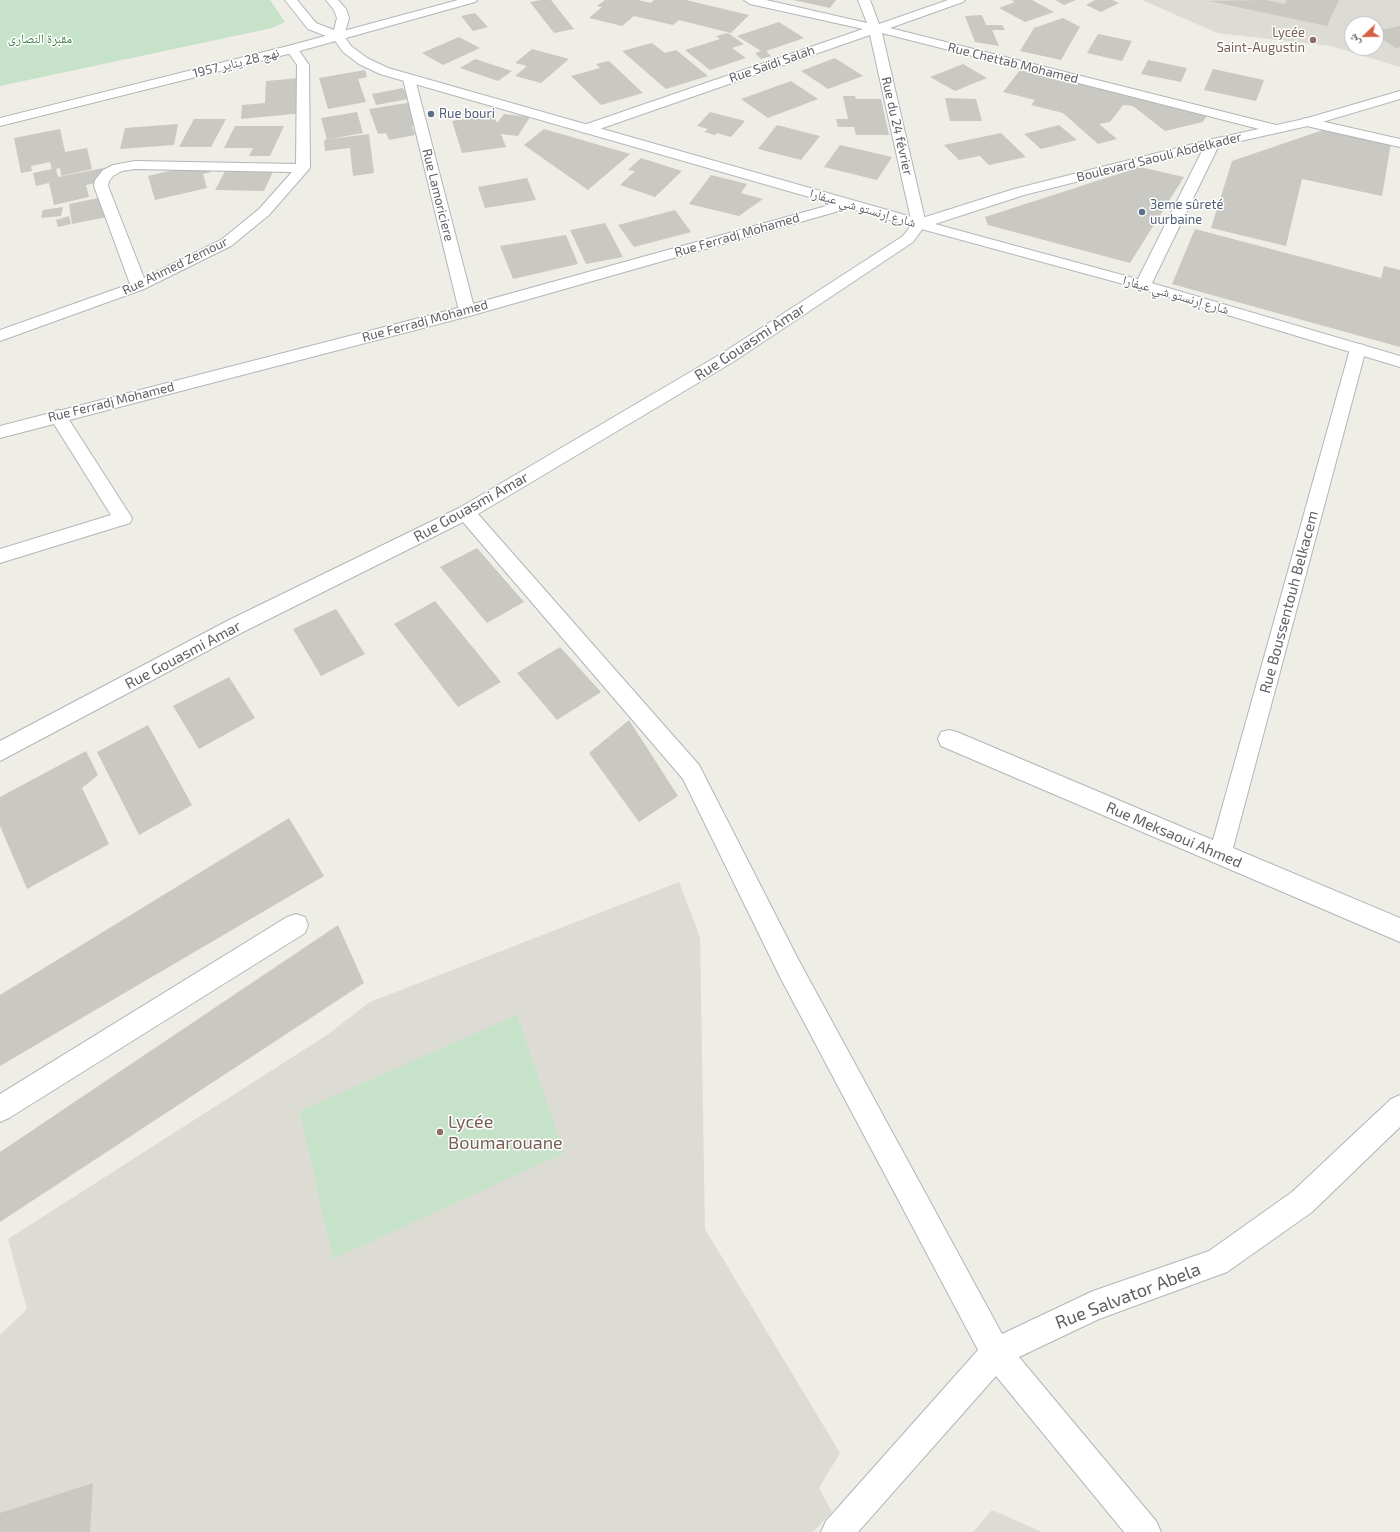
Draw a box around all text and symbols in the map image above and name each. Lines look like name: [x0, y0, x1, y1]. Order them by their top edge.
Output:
north arrow: [1344, 16, 1384, 56]
place label: Lycée Saint-Augustin: [1217, 25, 1305, 56]
park label: مقبرة النصارى: [8, 31, 72, 47]
text: ش: [1345, 32, 1362, 48]
marker: Lycée Saint-Augustin: [1308, 35, 1318, 45]
street label: Rue Chettab Mohamed: [946, 39, 1080, 87]
street label: Rue Saïdi Salah: [727, 42, 817, 86]
street label: نهج 28 يناير 1957: [191, 45, 281, 81]
street label: Rue du 24 février: [878, 75, 916, 177]
place label: Rue bouri: [439, 106, 495, 122]
marker: Rue bouri: [426, 109, 436, 119]
street label: Boulevard Saouli Abdelkader: [1075, 129, 1243, 185]
street label: Rue Lamoriciere: [419, 147, 457, 243]
street label: شارع إرنستو شي عيفارا: [808, 185, 918, 231]
place label: 3eme sûreté uurbaine: [1150, 197, 1223, 228]
marker: 3eme sûreté uurbaine: [1137, 207, 1147, 217]
street label: Rue Ferradj Mohamed: [673, 210, 801, 260]
street label: Rue Ahmed Zemour: [120, 234, 230, 298]
street label: شارع إرنستو شي عيفارا: [1121, 272, 1231, 318]
street label: Rue Ferradj Mohamed: [360, 297, 490, 345]
street label: Rue Gouasmi Amar: [691, 299, 809, 385]
street label: Rue Ferradj Mohamed: [46, 379, 176, 425]
street label: Rue Gouasmi Amar: [410, 468, 532, 546]
street label: Rue Boussentouh Belkacem: [1256, 509, 1322, 695]
street label: Rue Gouasmi Amar: [122, 617, 244, 693]
street label: Rue Meksaoui Ahmed: [1103, 798, 1245, 872]
place label: Lycée Boumarouane: [448, 1111, 563, 1154]
marker: Lycée Boumarouane: [435, 1127, 445, 1137]
street label: Rue Salvator Abela: [1052, 1258, 1204, 1334]

